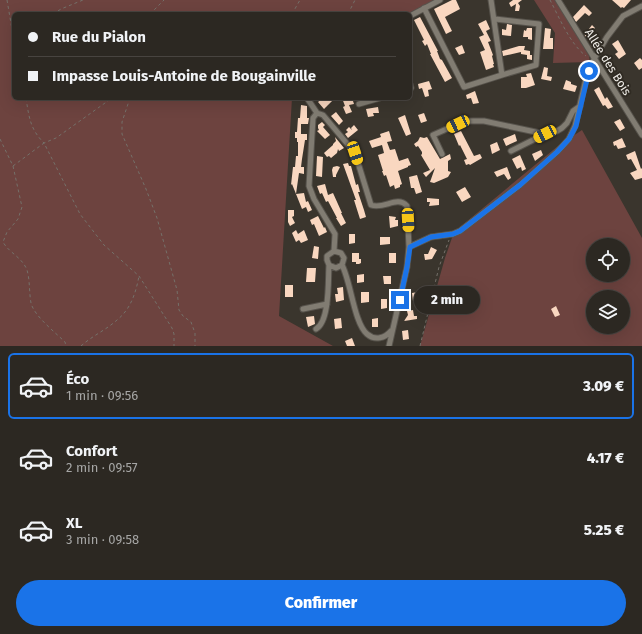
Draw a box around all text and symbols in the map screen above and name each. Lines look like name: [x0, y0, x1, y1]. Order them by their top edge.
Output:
street label: Allée des Bois: [582, 26, 634, 98]
text: Rue du Pialon: [52, 28, 146, 46]
route start: [580, 62, 598, 80]
text: Impasse Louis-Antoine de Bougainville: [52, 67, 316, 85]
car: [445, 113, 471, 135]
car: [532, 123, 558, 145]
car: [346, 140, 364, 166]
car: [401, 208, 415, 232]
map controls: [586, 238, 630, 334]
button: locate: [586, 238, 630, 282]
callout: 2 min: [414, 286, 480, 314]
button: layers: [586, 290, 630, 334]
route end: [391, 291, 409, 309]
text: 2 min: [431, 292, 463, 307]
icon: car: [18, 368, 54, 404]
text: Éco: [66, 370, 89, 388]
text: 3.09 €: [583, 377, 624, 395]
text: 1 min · 09:56: [66, 388, 138, 403]
icon: car: [18, 440, 54, 476]
text: Confort: [66, 442, 118, 460]
text: 4.17 €: [587, 449, 624, 467]
text: 2 min · 09:57: [66, 460, 137, 475]
icon: car: [18, 512, 54, 548]
text: XL: [66, 514, 82, 532]
text: 5.25 €: [584, 521, 624, 539]
text: 3 min · 09:58: [66, 532, 139, 547]
button: Confirmer: [16, 580, 626, 626]

